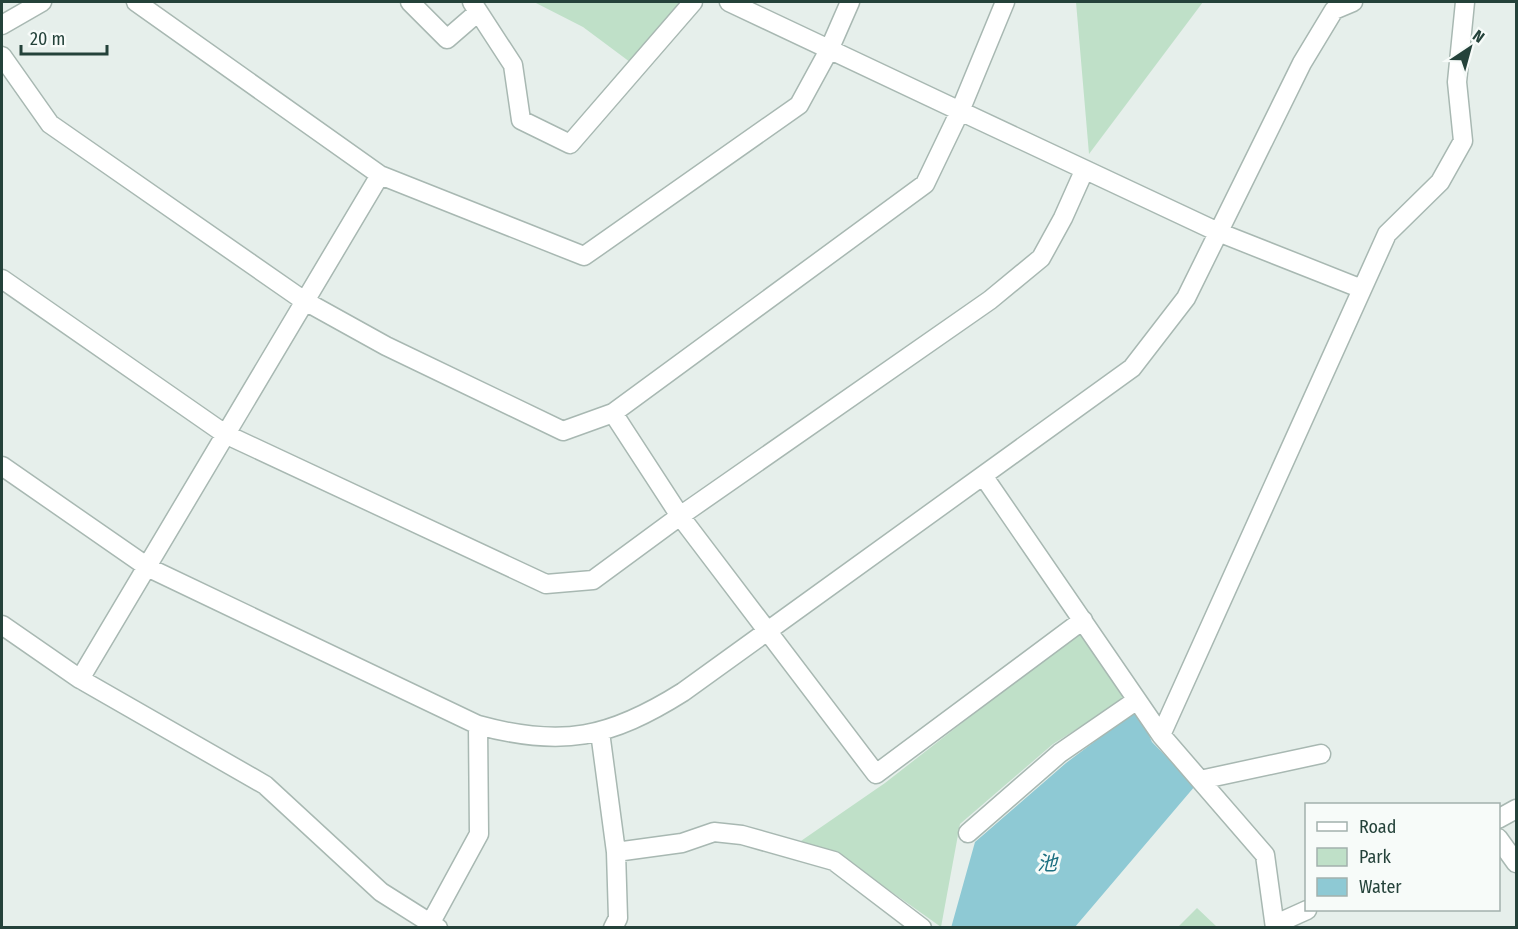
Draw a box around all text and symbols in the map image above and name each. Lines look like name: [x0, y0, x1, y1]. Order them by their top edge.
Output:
scale bar: [21, 18, 106, 56]
north arrow: [1440, 18, 1500, 78]
text: N: [1469, 26, 1488, 47]
text: 20 m: [30, 28, 65, 50]
legend: [1305, 803, 1500, 911]
text: Road: [1359, 816, 1396, 838]
text: Park: [1359, 846, 1392, 868]
water label: 池: [1037, 851, 1059, 875]
text: Water: [1359, 876, 1402, 898]

